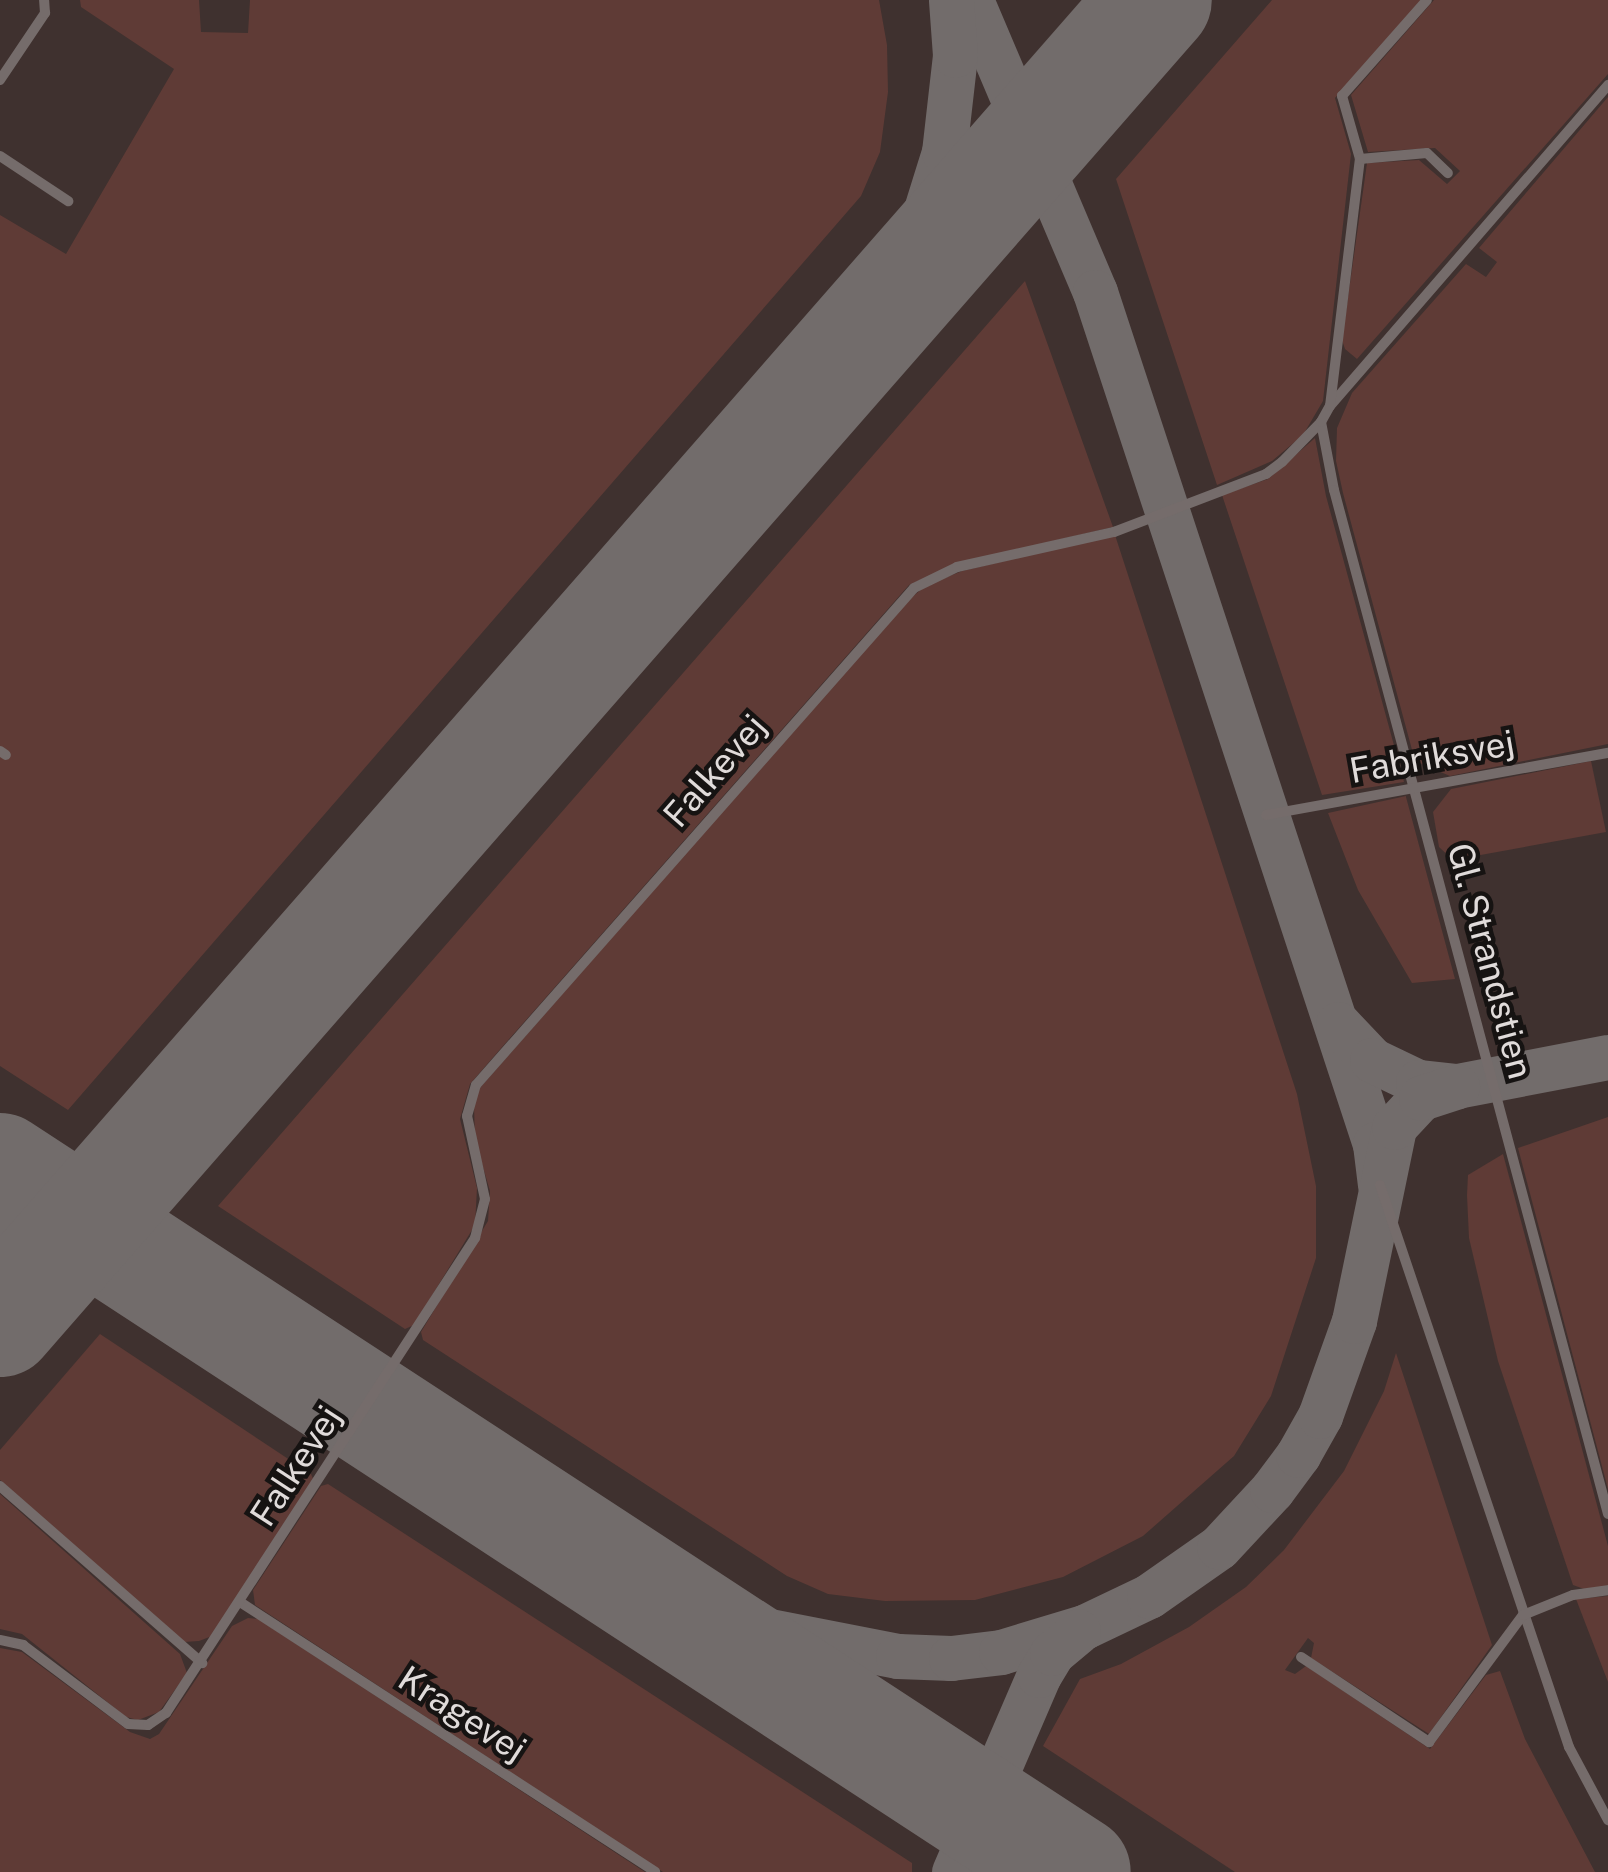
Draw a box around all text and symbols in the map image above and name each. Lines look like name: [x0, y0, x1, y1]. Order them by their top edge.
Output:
street label: Falkevej: [655, 706, 775, 836]
street label: Fabriksvej: [1346, 722, 1518, 792]
street label: Gl. Strandstien: [1438, 839, 1542, 1083]
street label: Falkevej: [242, 1398, 350, 1534]
street label: Kragevej: [390, 1657, 534, 1771]

